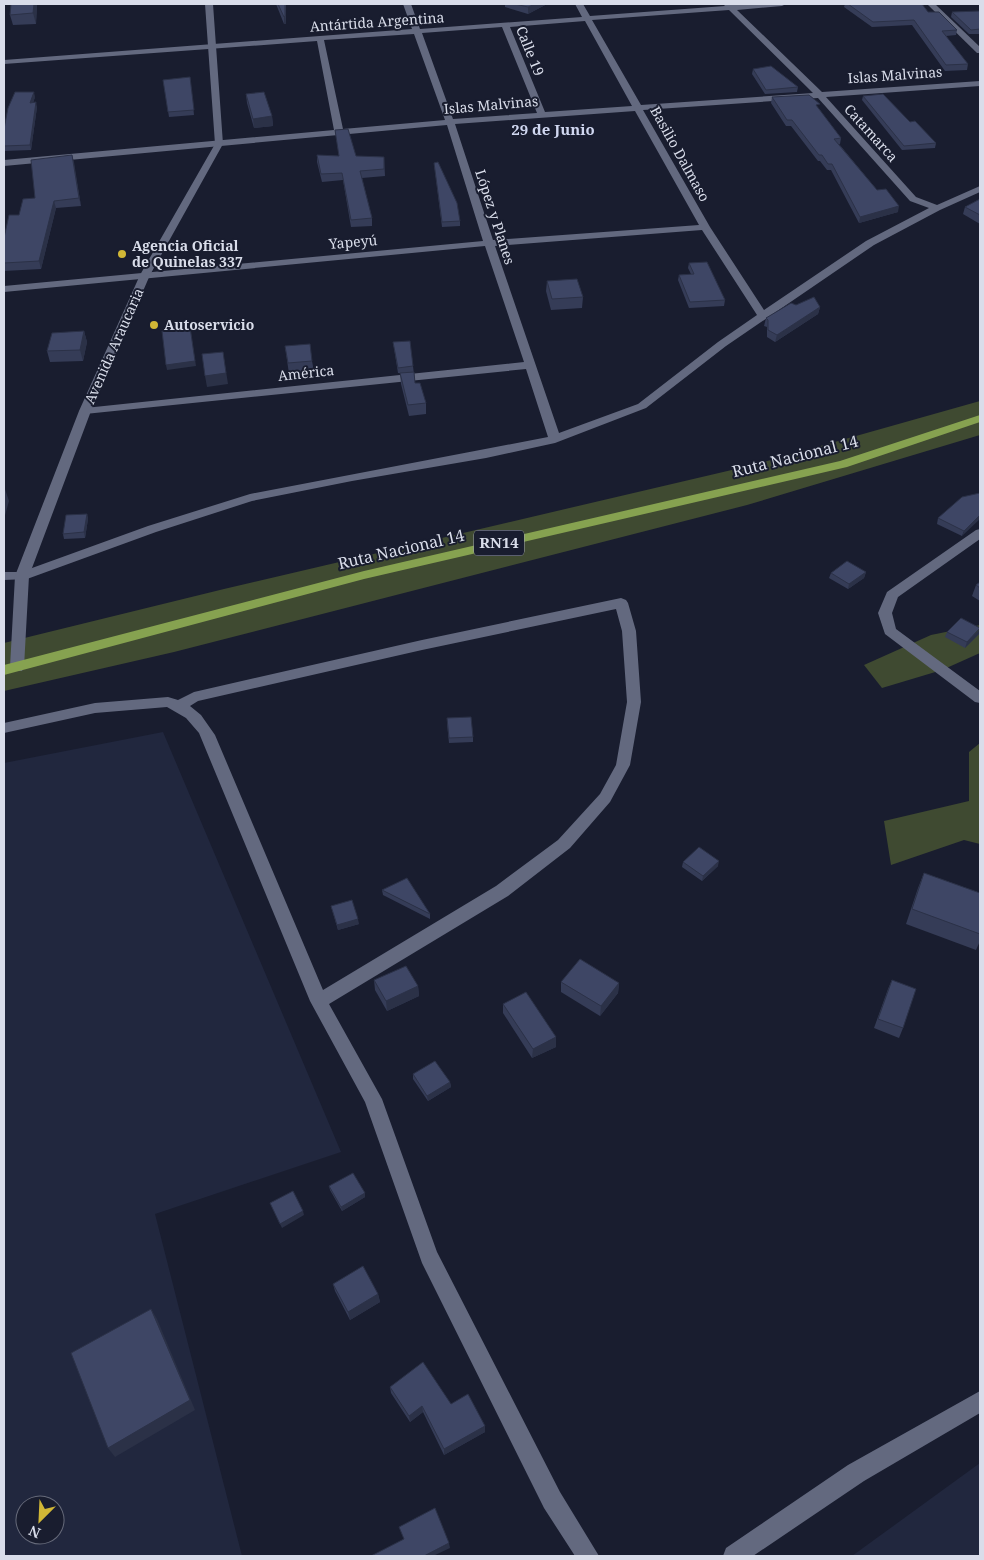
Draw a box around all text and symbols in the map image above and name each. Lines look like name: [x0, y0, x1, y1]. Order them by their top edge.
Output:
street label: Antártida Argentina: [309, 7, 445, 36]
street label: Calle 19: [512, 23, 549, 78]
street label: Islas Malvinas: [847, 62, 943, 87]
street label: Islas Malvinas: [443, 91, 539, 118]
street label: Catamarca: [840, 100, 903, 166]
street label: Basilio Dalmaso: [646, 103, 715, 205]
district label: 29 de Junio: [511, 119, 595, 139]
street label: López y Planes: [471, 167, 520, 267]
street label: Yapeyú: [327, 230, 378, 253]
place label: Agencia Oficial de Quinelas 337: [132, 236, 243, 271]
marker: Agencia Oficial de Quinelas 337: [116, 248, 128, 260]
street label: Avenida Araucaria: [79, 285, 148, 407]
place label: Autoservicio: [164, 315, 254, 334]
marker: Autoservicio: [148, 319, 160, 331]
street label: América: [277, 360, 335, 385]
street label: Ruta Nacional 14: [730, 430, 860, 482]
street label: Ruta Nacional 14: [336, 524, 466, 574]
road number: RN14: [474, 530, 524, 556]
north arrow: [15, 1495, 65, 1545]
text: N: [26, 1521, 43, 1543]

